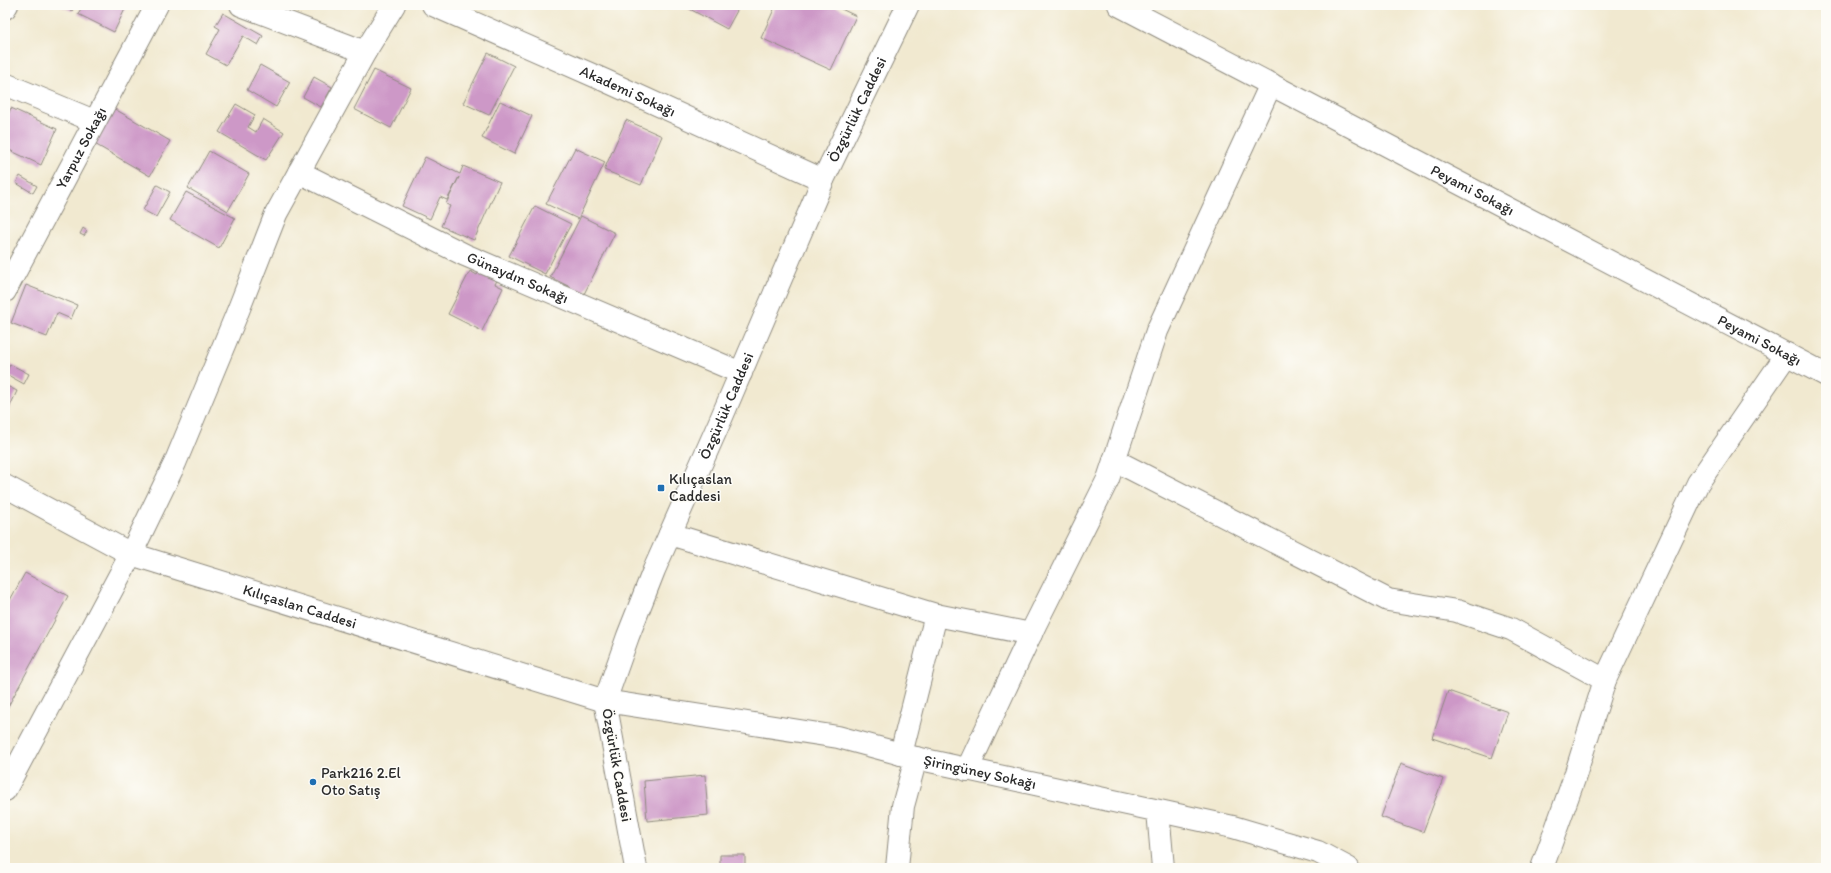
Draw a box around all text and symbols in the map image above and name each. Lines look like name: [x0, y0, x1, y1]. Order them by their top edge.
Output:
street label: Özgürlük Caddesi: [824, 54, 890, 165]
street label: Akademi Sokağı: [577, 62, 678, 121]
street label: Yarpuz Sokağı: [52, 104, 110, 192]
street label: Peyami Sokağı: [1428, 161, 1517, 219]
street label: Günaydın Sokağı: [464, 248, 571, 307]
street label: Peyami Sokağı: [1715, 311, 1804, 370]
street label: Özgürlük Caddesi: [695, 350, 757, 462]
place label: Kılıçaslan Caddesi: [669, 470, 733, 505]
marker: Kılıçaslan Caddesi: [656, 483, 666, 493]
street label: Kılıçaslan Caddesi: [241, 580, 359, 632]
street label: Özgürlük Caddesi: [598, 707, 636, 823]
street label: Şiringüney Sokağı: [922, 751, 1038, 793]
place label: Park216 2.El Oto Satış: [321, 764, 402, 799]
marker: Park216 2.El Oto Satış: [308, 777, 318, 787]

